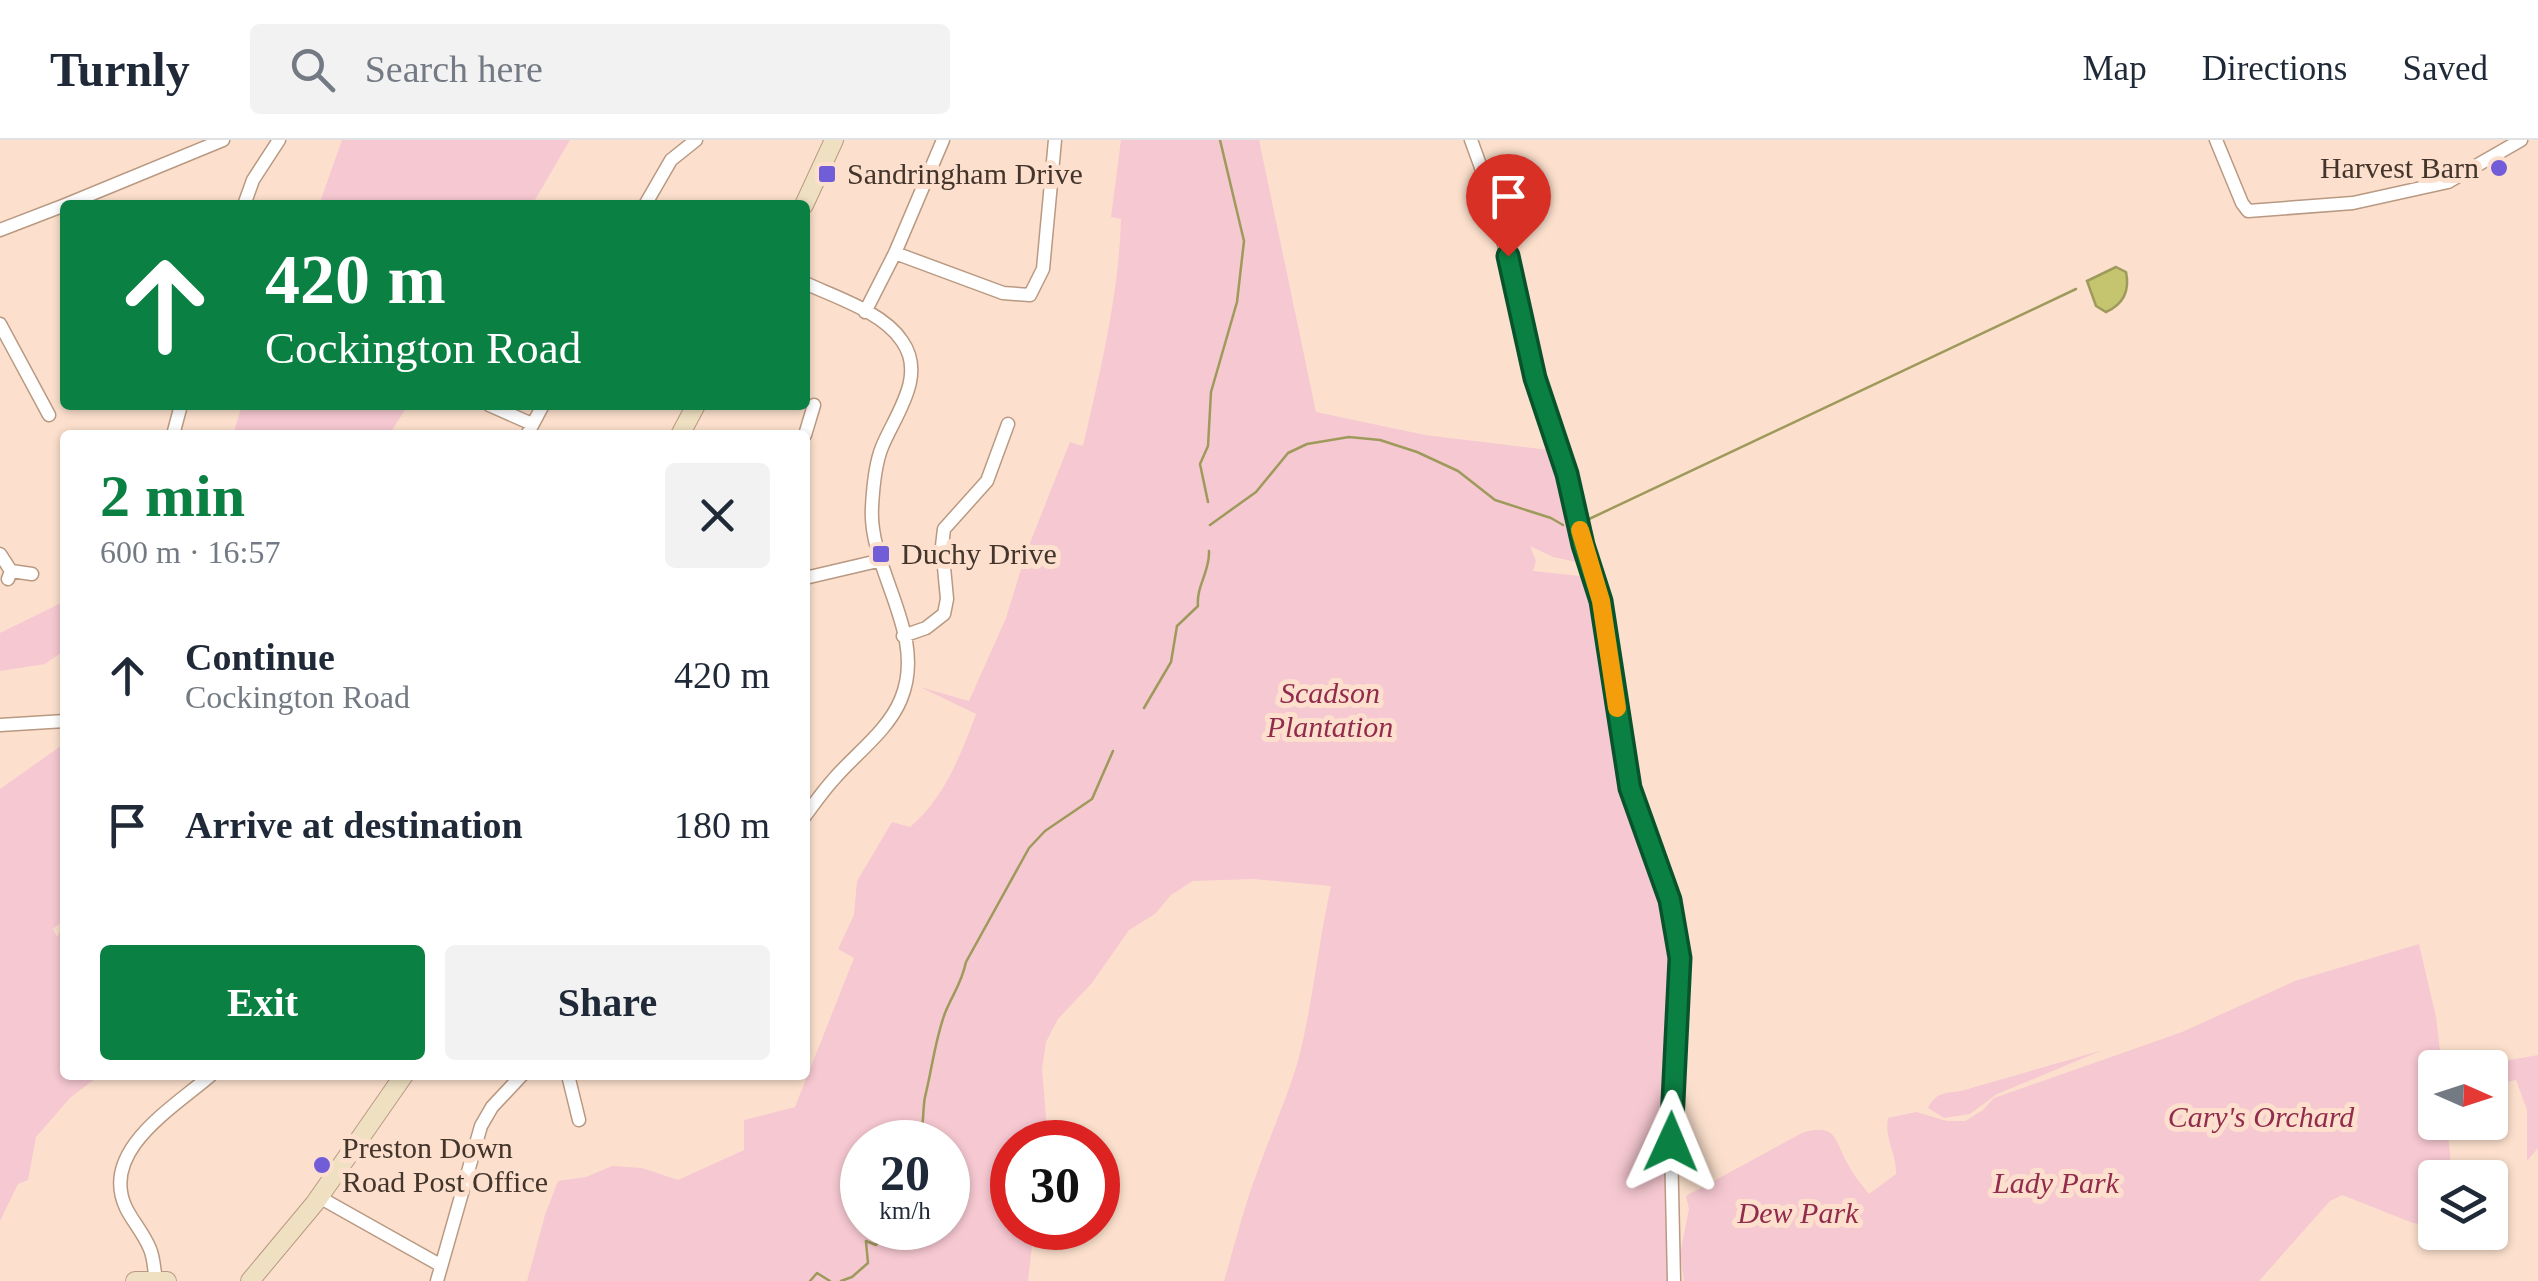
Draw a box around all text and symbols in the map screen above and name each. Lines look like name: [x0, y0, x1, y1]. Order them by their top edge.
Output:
search box: [250, 24, 950, 114]
icon: search: [285, 42, 340, 97]
text: Turnly: [50, 43, 190, 96]
text: Search here: [365, 48, 543, 90]
text: Map: [2083, 49, 2147, 88]
text: Directions: [2202, 49, 2347, 88]
text: Saved: [2402, 49, 2488, 88]
place label: Harvest Barn: [2320, 151, 2479, 184]
pin: [1466, 154, 1551, 257]
place label: Sandringham Drive: [847, 157, 1083, 190]
marker: Harvest Barn: [2488, 157, 2510, 179]
marker: Sandringham Drive: [816, 163, 838, 185]
icon: arrive: [1481, 169, 1536, 224]
icon: ahead: [100, 240, 230, 370]
text: 420 m: [265, 241, 446, 318]
text: Cockington Road: [265, 323, 581, 373]
text: 2 min: [100, 463, 245, 529]
button: close: [665, 463, 770, 568]
text: 600 m · 16:57: [100, 534, 280, 570]
place label: Duchy Drive: [901, 537, 1057, 570]
marker: Duchy Drive: [870, 543, 892, 565]
text: Continue: [185, 636, 335, 678]
icon: ahead: [100, 648, 155, 703]
text: 420 m: [674, 654, 770, 696]
park label: Scadson Plantation: [1266, 676, 1393, 743]
text: Cockington Road: [185, 679, 410, 715]
icon: arrive: [100, 798, 155, 853]
text: Arrive at destination: [185, 804, 523, 846]
text: 180 m: [674, 804, 770, 846]
button: Exit: [100, 945, 425, 1060]
button: Share: [445, 945, 770, 1060]
north arrow: [2418, 1050, 2508, 1140]
map controls: [2418, 1050, 2508, 1250]
position arrow: [1619, 1090, 1723, 1194]
park label: Cary's Orchard: [2168, 1100, 2355, 1133]
speed limit sign: 30: [990, 1120, 1120, 1250]
place label: Preston Down Road Post Office: [342, 1131, 548, 1198]
text: 20: [880, 1145, 930, 1201]
marker: Preston Down Road Post Office: [311, 1154, 333, 1176]
button: layers: [2418, 1160, 2508, 1250]
park label: Lady Park: [1992, 1166, 2120, 1199]
park label: Dew Park: [1737, 1196, 1859, 1229]
text: km/h: [879, 1197, 931, 1224]

